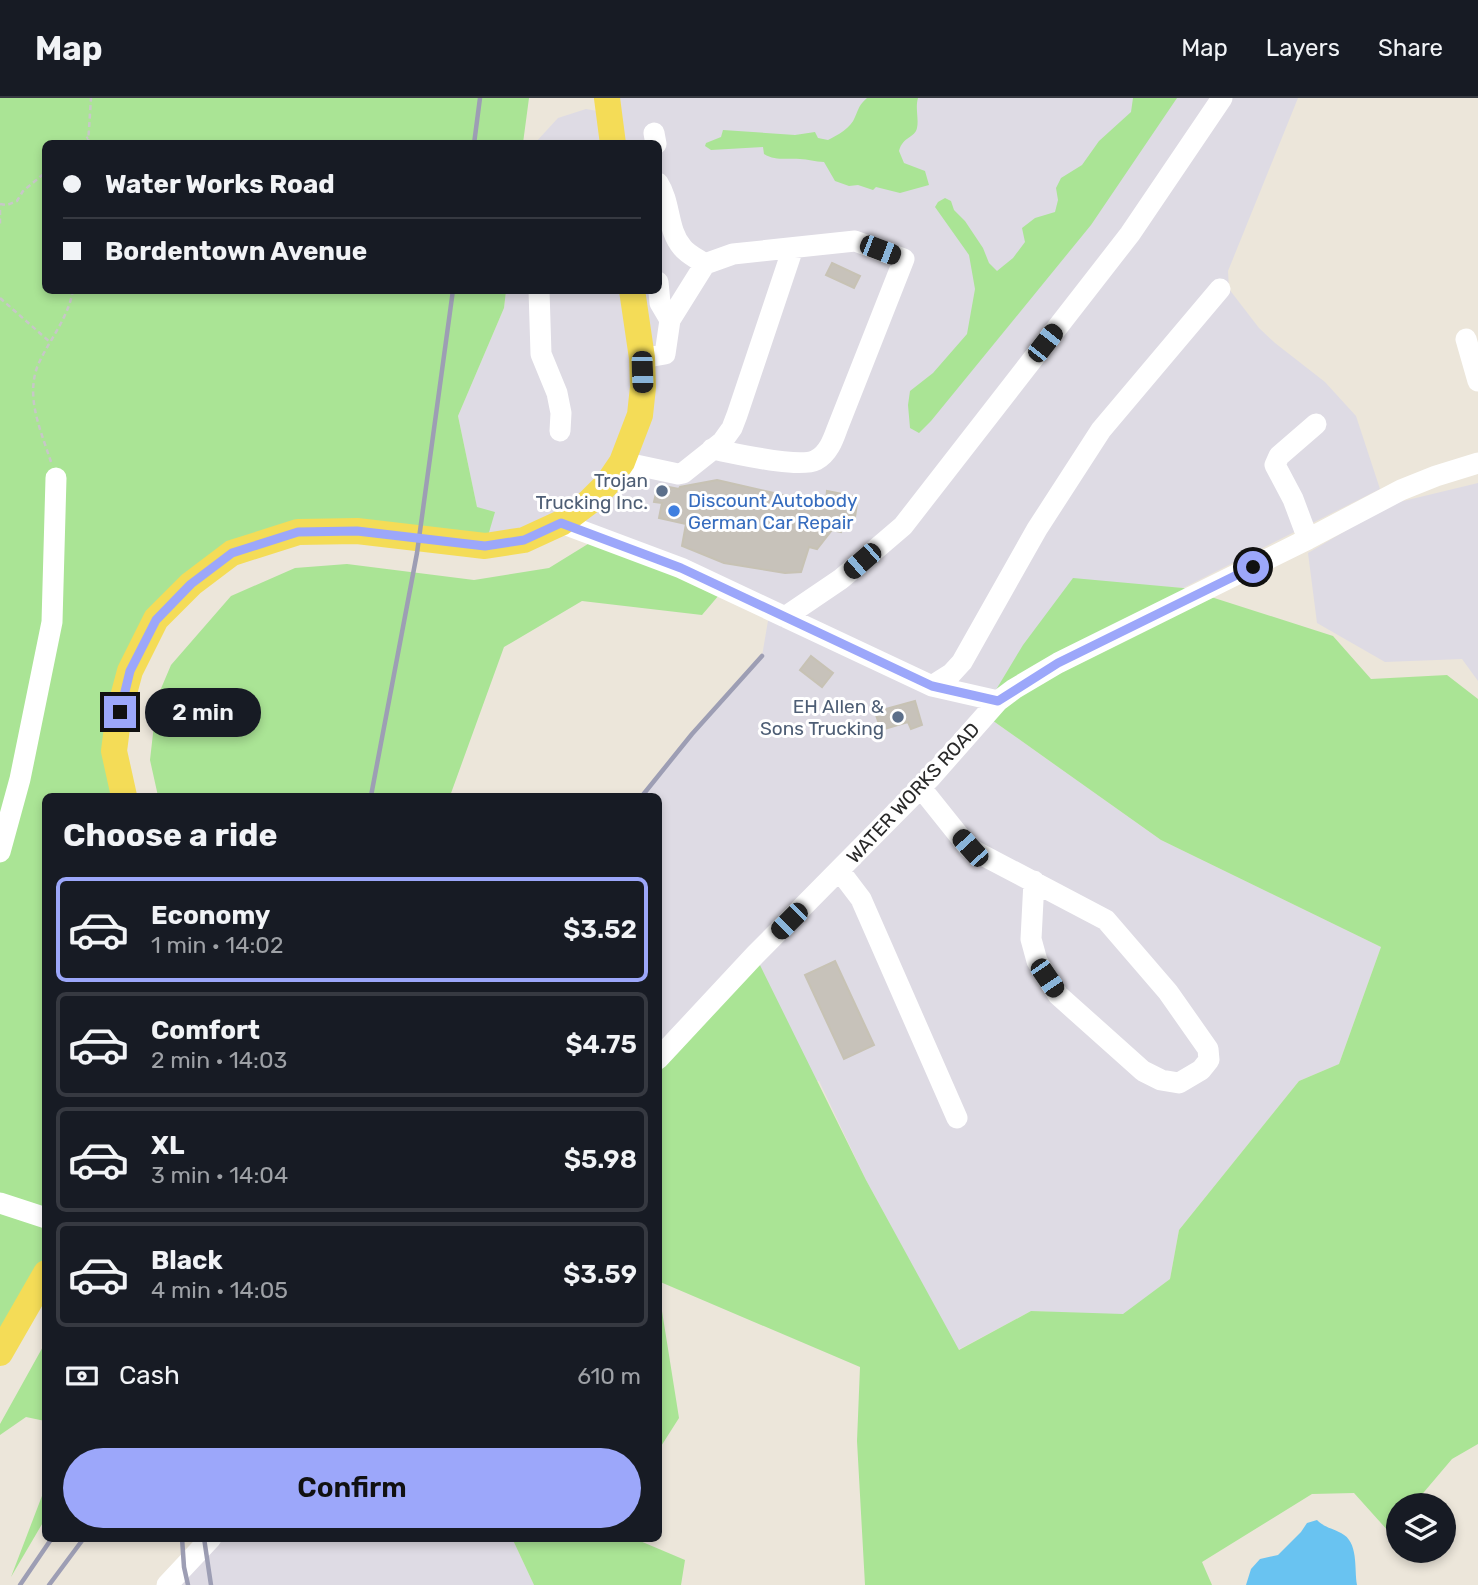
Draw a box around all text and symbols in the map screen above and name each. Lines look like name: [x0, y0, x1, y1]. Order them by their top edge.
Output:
text: Map: [35, 29, 103, 68]
text: Map: [1181, 34, 1228, 62]
text: Layers: [1266, 34, 1340, 62]
text: Share: [1378, 34, 1443, 62]
text: Water Works Road: [105, 169, 335, 200]
car: [857, 233, 904, 267]
text: Bordentown Avenue: [105, 236, 367, 267]
car: [1024, 320, 1067, 366]
car: [631, 351, 654, 393]
place label: Trojan Trucking Inc.: [536, 469, 648, 514]
marker: Trojan Trucking Inc.: [654, 483, 670, 499]
place label: Discount Autobody German Car Repair: [688, 489, 858, 534]
marker: Discount Autobody German Car Repair: [666, 503, 682, 519]
car: [840, 539, 885, 583]
route start: [1237, 551, 1269, 583]
callout: 2 min: [144, 688, 260, 736]
place label: EH Allen & Sons Trucking: [760, 695, 884, 740]
route end: [104, 696, 136, 728]
text: 2 min: [172, 698, 234, 726]
marker: EH Allen & Sons Trucking: [890, 709, 906, 725]
street label: WATER WORKS ROAD: [842, 718, 984, 868]
text: Choose a ride: [63, 816, 277, 854]
car: [949, 825, 992, 871]
icon: car: [67, 898, 130, 961]
car: [767, 899, 812, 943]
text: Economy: [151, 900, 270, 931]
text: $3.52: [563, 914, 637, 945]
text: 1 min · 14:02: [151, 931, 283, 959]
car: [1027, 955, 1068, 1001]
icon: car: [67, 1013, 130, 1076]
text: Comfort: [151, 1015, 260, 1046]
text: $4.75: [566, 1029, 637, 1060]
text: 2 min · 14:03: [151, 1046, 287, 1074]
icon: car: [67, 1128, 130, 1191]
text: XL: [151, 1130, 184, 1161]
text: $5.98: [564, 1144, 637, 1175]
text: 3 min · 14:04: [151, 1161, 288, 1189]
icon: car: [67, 1243, 130, 1306]
text: Black: [151, 1245, 223, 1276]
text: $3.59: [563, 1259, 637, 1290]
text: 4 min · 14:05: [151, 1276, 288, 1304]
icon: cash: [63, 1357, 101, 1395]
text: Cash: [119, 1360, 180, 1391]
text: 610 m: [577, 1362, 641, 1390]
button: Confirm: [63, 1448, 641, 1528]
map controls: [1386, 1493, 1456, 1563]
button: layers: [1386, 1493, 1456, 1563]

